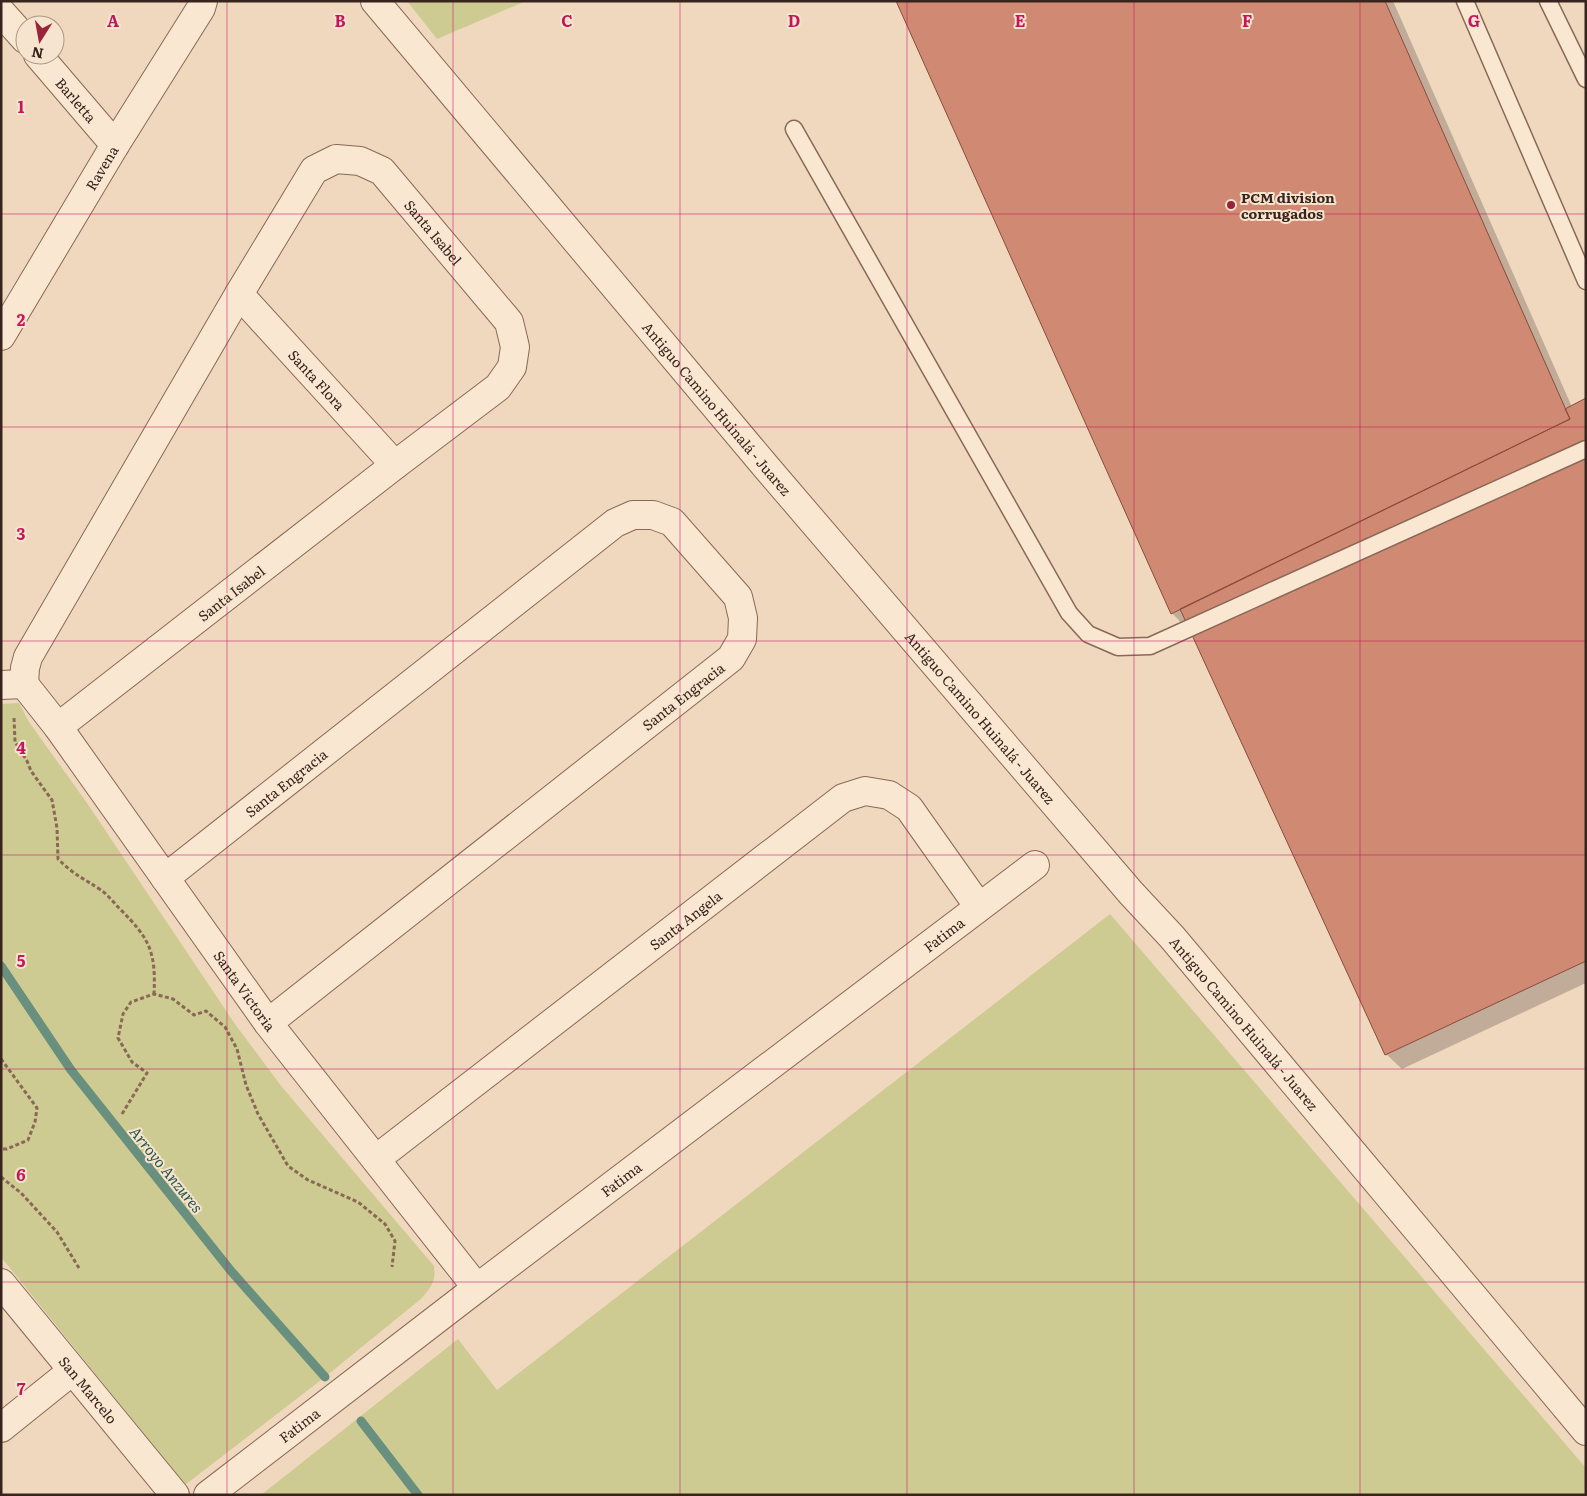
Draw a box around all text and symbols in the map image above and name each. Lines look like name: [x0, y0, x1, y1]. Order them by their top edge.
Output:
text: A: [107, 8, 119, 32]
text: B: [334, 8, 346, 32]
text: C: [561, 8, 573, 32]
text: D: [788, 8, 800, 32]
text: E: [1015, 8, 1026, 32]
text: F: [1242, 8, 1252, 32]
text: G: [1468, 8, 1480, 32]
north arrow: [15, 15, 65, 65]
text: N: [29, 43, 45, 65]
street label: Barletta: [51, 73, 102, 127]
text: 1: [18, 94, 25, 118]
street label: Ravena: [80, 141, 123, 194]
place label: PCM division corrugados: [1241, 187, 1335, 223]
street label: Santa Isabel: [400, 195, 467, 269]
marker: PCM division corrugados: [1225, 199, 1237, 211]
text: 2: [17, 307, 26, 331]
street label: Antiguo Camino Huinalá - Juarez: [638, 317, 796, 500]
street label: Santa Flora: [284, 345, 350, 415]
text: 3: [17, 521, 26, 545]
street label: Santa Isabel: [193, 560, 269, 625]
street label: Antiguo Camino Huinalá - Juarez: [901, 627, 1060, 808]
street label: Santa Engracia: [638, 657, 729, 735]
text: 4: [16, 735, 26, 759]
street label: Santa Engracia: [241, 744, 332, 821]
street label: Santa Angela: [645, 885, 726, 954]
street label: Fatima: [919, 912, 969, 956]
street label: Antiguo Camino Huinalá - Juarez: [1166, 932, 1323, 1115]
street label: Santa Victoria: [209, 946, 281, 1036]
text: 5: [17, 948, 26, 972]
water label: Arroyo Anzures: [125, 1121, 209, 1217]
street label: Fatima: [596, 1157, 646, 1201]
text: 6: [16, 1162, 26, 1186]
street label: San Marcelo: [55, 1352, 122, 1428]
text: 7: [17, 1376, 26, 1400]
street label: Fatima: [275, 1402, 324, 1447]

